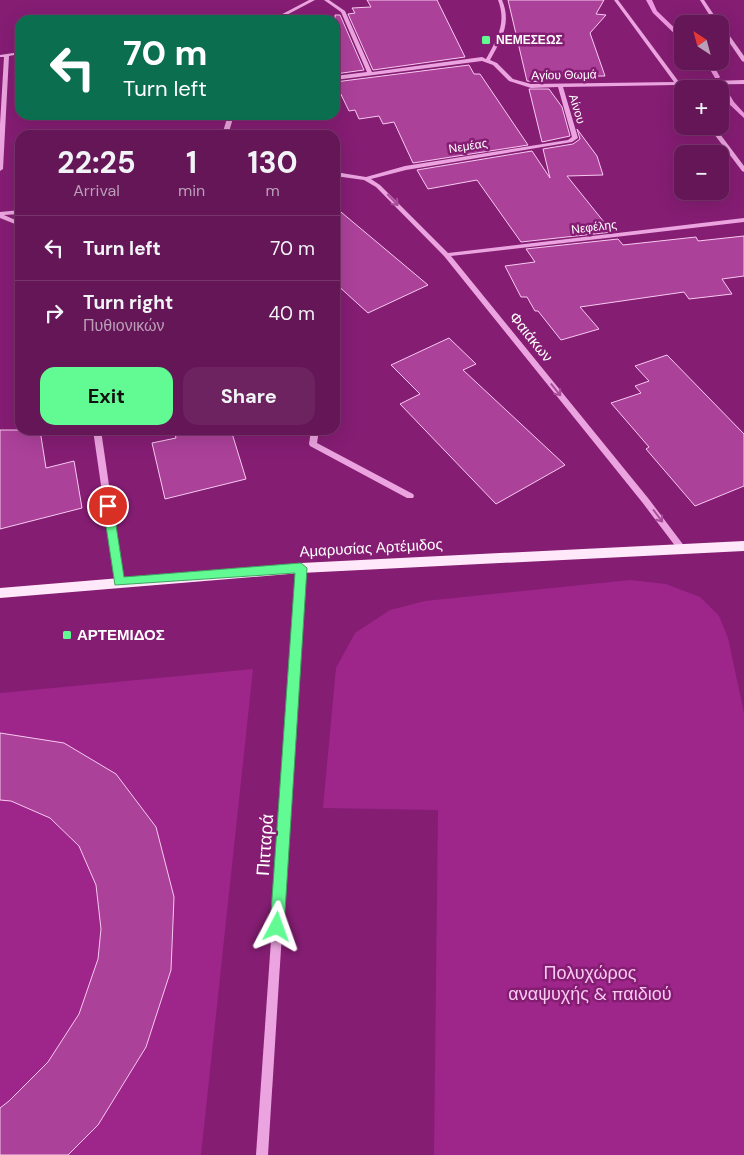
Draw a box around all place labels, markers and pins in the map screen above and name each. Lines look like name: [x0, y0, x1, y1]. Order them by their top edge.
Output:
place label: ΝΕΜΕΣΕΩΣ: [496, 32, 563, 48]
marker: ΝΕΜΕΣΕΩΣ: [480, 34, 492, 46]
pin: [87, 485, 129, 527]
place label: ΑΡΤΕΜΙΔΟΣ: [77, 625, 165, 645]
marker: ΑΡΤΕΜΙΔΟΣ: [61, 629, 73, 641]

